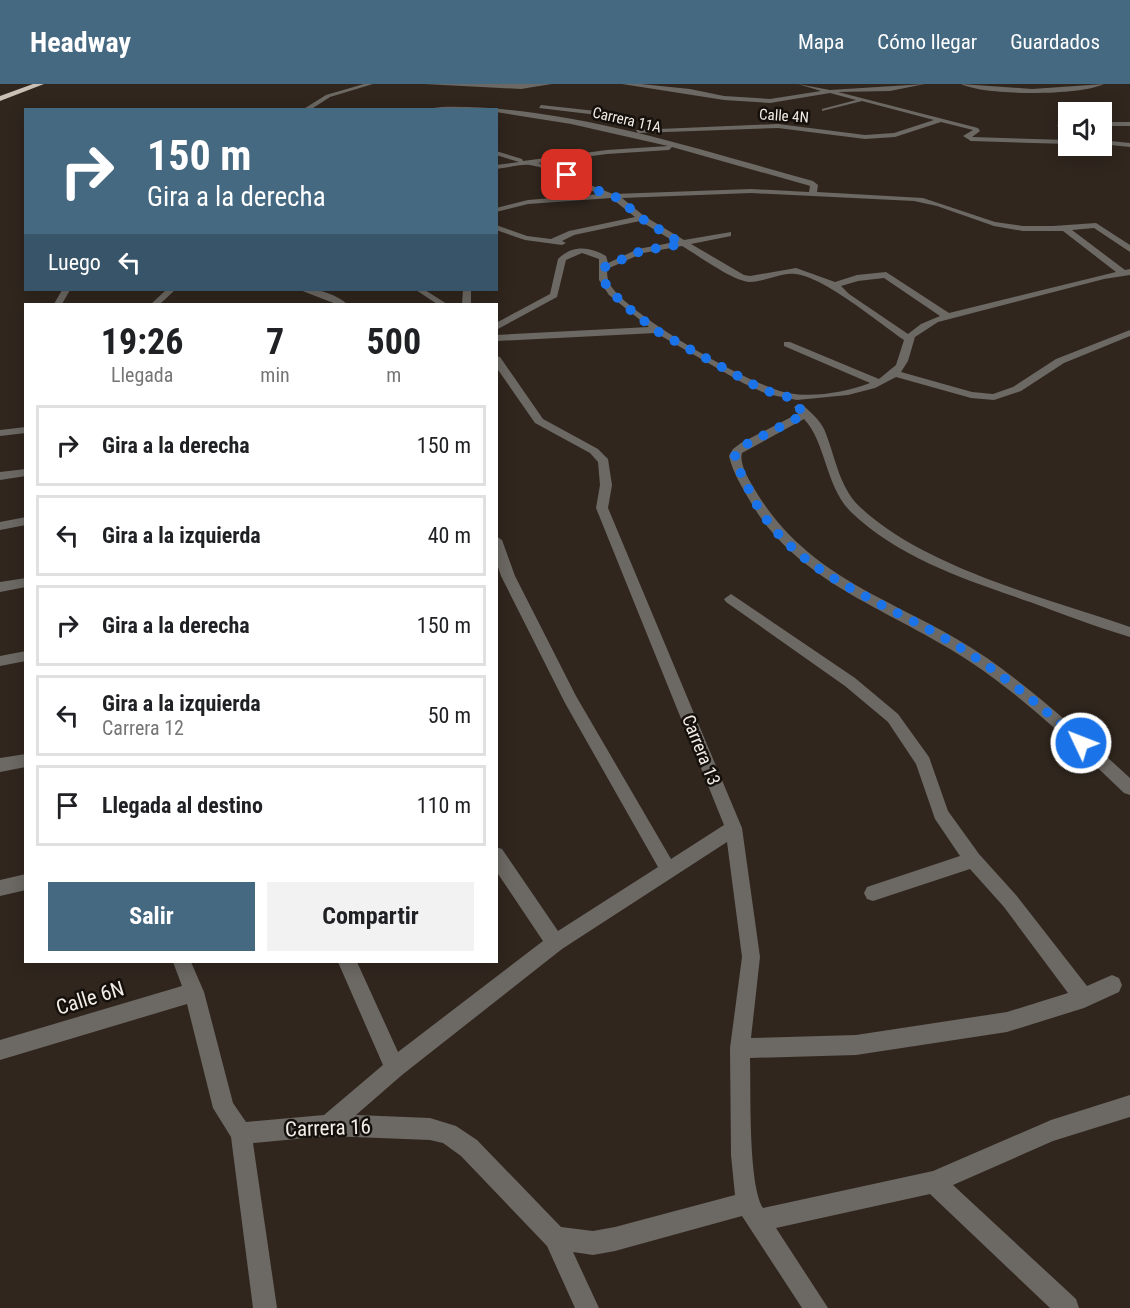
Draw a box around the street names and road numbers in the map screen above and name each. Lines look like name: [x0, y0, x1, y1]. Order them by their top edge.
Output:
street label: Carrera 11A: [591, 103, 664, 137]
street label: Calle 4N: [759, 105, 809, 127]
street label: Carrera 13: [678, 712, 725, 788]
street label: Calle 6N: [53, 976, 127, 1020]
street label: Carrera 16: [285, 1115, 371, 1141]

